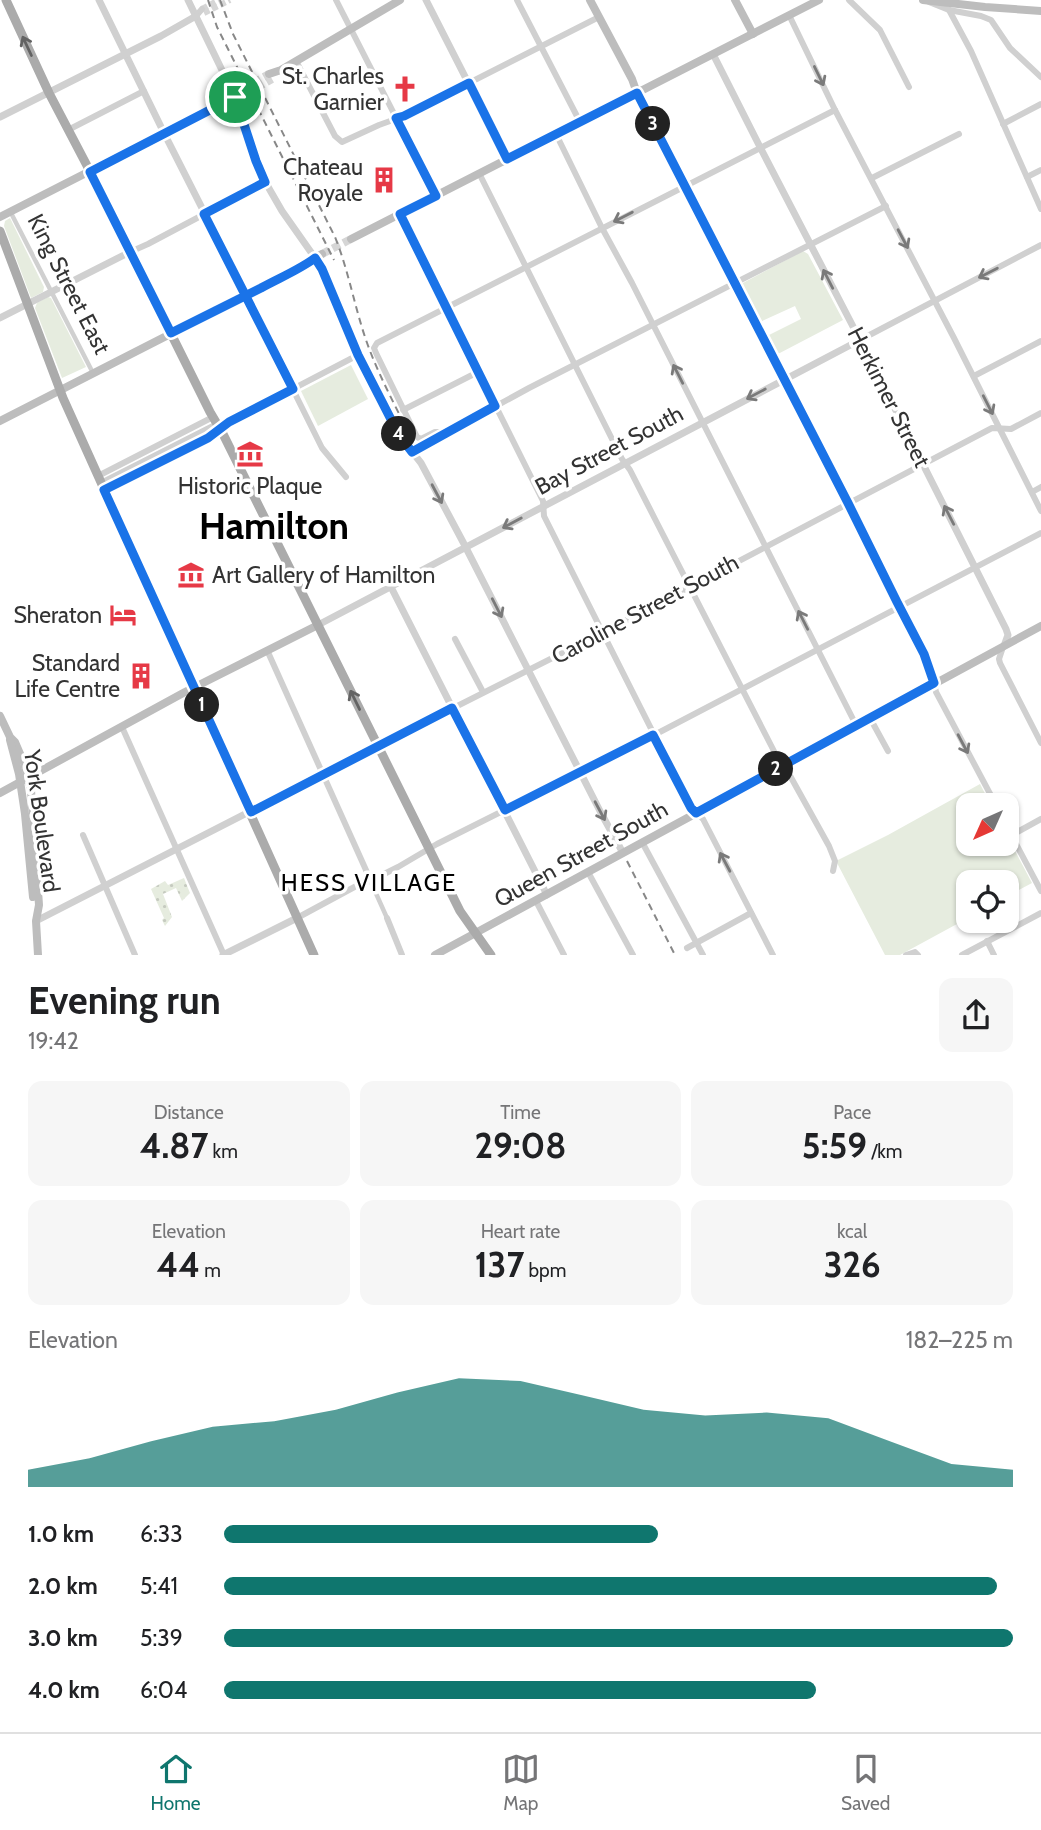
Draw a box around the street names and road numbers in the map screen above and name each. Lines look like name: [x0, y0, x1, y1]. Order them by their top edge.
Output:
street label: King Street East: [22, 209, 116, 359]
street label: Herkimer Street: [842, 322, 936, 472]
street label: Bay Street South: [530, 399, 688, 501]
street label: Caroline Street South: [547, 548, 743, 670]
street label: York Boulevard: [18, 747, 66, 894]
street label: Queen Street South: [489, 795, 673, 913]

